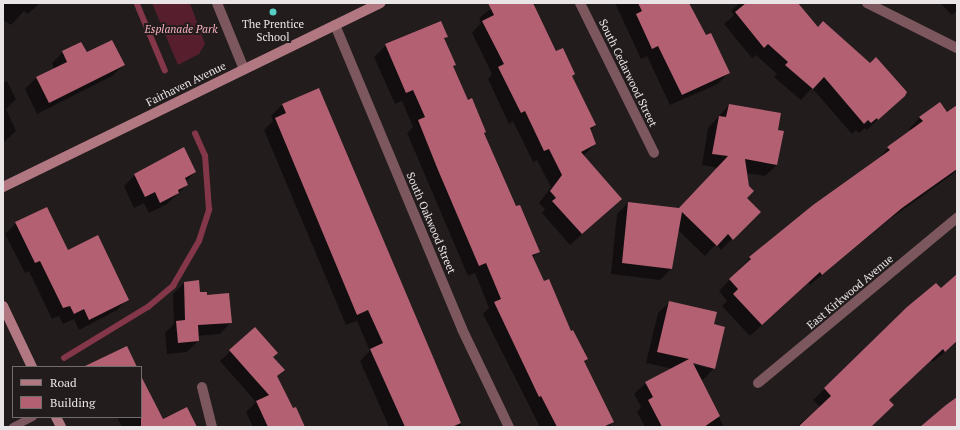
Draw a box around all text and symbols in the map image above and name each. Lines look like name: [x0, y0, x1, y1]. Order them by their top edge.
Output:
marker: The Prentice School: [268, 7, 278, 17]
street label: South Cedarwood Street: [596, 17, 660, 129]
place label: The Prentice School: [242, 18, 304, 44]
park label: Esplanade Park: [144, 22, 218, 36]
street label: Fairhaven Avenue: [144, 59, 228, 109]
street label: South Oakwood Street: [404, 170, 458, 276]
street label: East Kirkwood Avenue: [804, 252, 896, 332]
legend: [12, 366, 142, 418]
text: Road: [50, 375, 77, 390]
text: Building: [50, 395, 95, 410]

